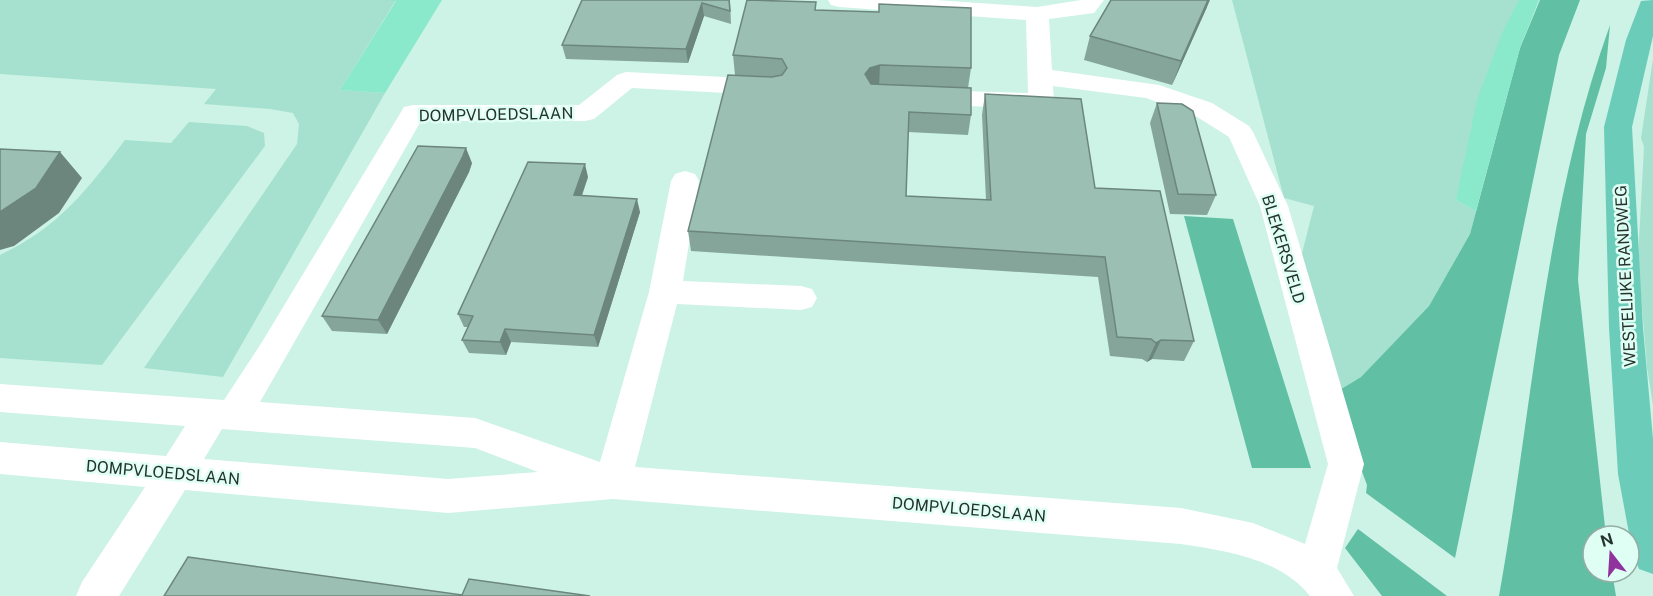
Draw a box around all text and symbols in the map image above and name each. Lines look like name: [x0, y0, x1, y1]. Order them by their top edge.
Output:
street label: DOMPVLOEDSLAAN: [418, 104, 574, 125]
street label: WESTELIJKE RANDWEG: [1611, 185, 1640, 367]
street label: BLEKERSVELD: [1258, 192, 1309, 306]
street label: DOMPVLOEDSLAAN: [85, 456, 241, 489]
street label: DOMPVLOEDSLAAN: [891, 493, 1047, 526]
north arrow: [1581, 524, 1641, 584]
text: N: [1598, 529, 1616, 551]

